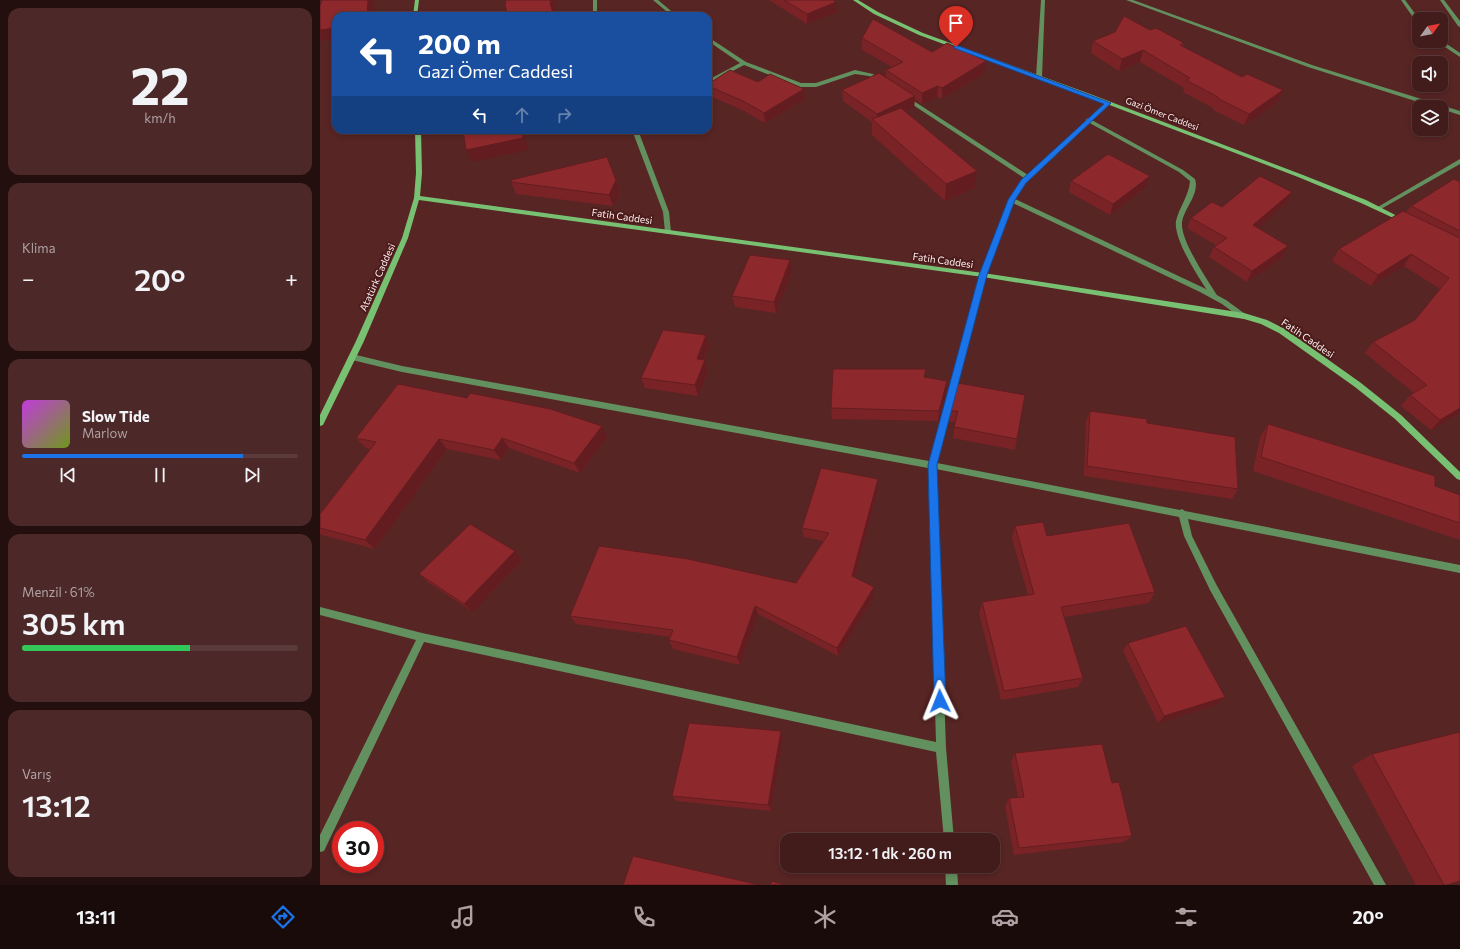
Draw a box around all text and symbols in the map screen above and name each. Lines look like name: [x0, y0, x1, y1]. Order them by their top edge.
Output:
pin: [939, 6, 973, 47]
icon: arrive: [945, 12, 967, 34]
north arrow: [1412, 12, 1448, 48]
map controls: [1412, 12, 1448, 136]
text: 200 m: [418, 26, 501, 60]
icon: left: [352, 28, 404, 80]
text: 22: [130, 52, 190, 116]
button: sound: [1412, 56, 1448, 92]
text: Gazi Ömer Caddesi: [418, 60, 573, 82]
street label: Gazi Ömer Caddesi: [1124, 95, 1200, 133]
button: layers: [1412, 100, 1448, 136]
icon: left: [469, 104, 491, 126]
icon: ahead: [511, 104, 533, 126]
icon: right: [553, 104, 575, 126]
text: km/h: [144, 110, 176, 126]
street label: Fatih Caddesi: [591, 206, 653, 226]
text: Klima: [22, 240, 56, 256]
street label: Atatürk Caddesi: [357, 241, 397, 313]
street label: Fatih Caddesi: [912, 250, 974, 270]
text: 20°: [134, 260, 185, 297]
text: −: [22, 265, 35, 292]
text: +: [285, 265, 298, 292]
street label: Fatih Caddesi: [1279, 316, 1337, 360]
text: Slow Tide: [82, 407, 150, 425]
text: Marlow: [82, 425, 128, 441]
icon: previous: [57, 464, 79, 486]
icon: pause: [149, 464, 171, 486]
icon: next: [241, 464, 263, 486]
text: Menzil · 61%: [22, 584, 95, 600]
text: 305 km: [22, 604, 125, 641]
position arrow: [919, 680, 961, 722]
text: Varış: [22, 766, 52, 782]
text: 13:12: [22, 786, 91, 823]
speed limit sign: 30: [332, 821, 384, 873]
text: 13:12 · 1 dk · 260 m: [828, 844, 952, 862]
icon: directions: [269, 903, 297, 931]
icon: music: [449, 903, 477, 931]
icon: phone: [630, 903, 658, 931]
icon: climate: [811, 903, 839, 931]
icon: car: [991, 903, 1019, 931]
icon: filters: [1172, 903, 1200, 931]
text: 13:11: [76, 906, 116, 928]
text: 20°: [1352, 906, 1384, 928]

